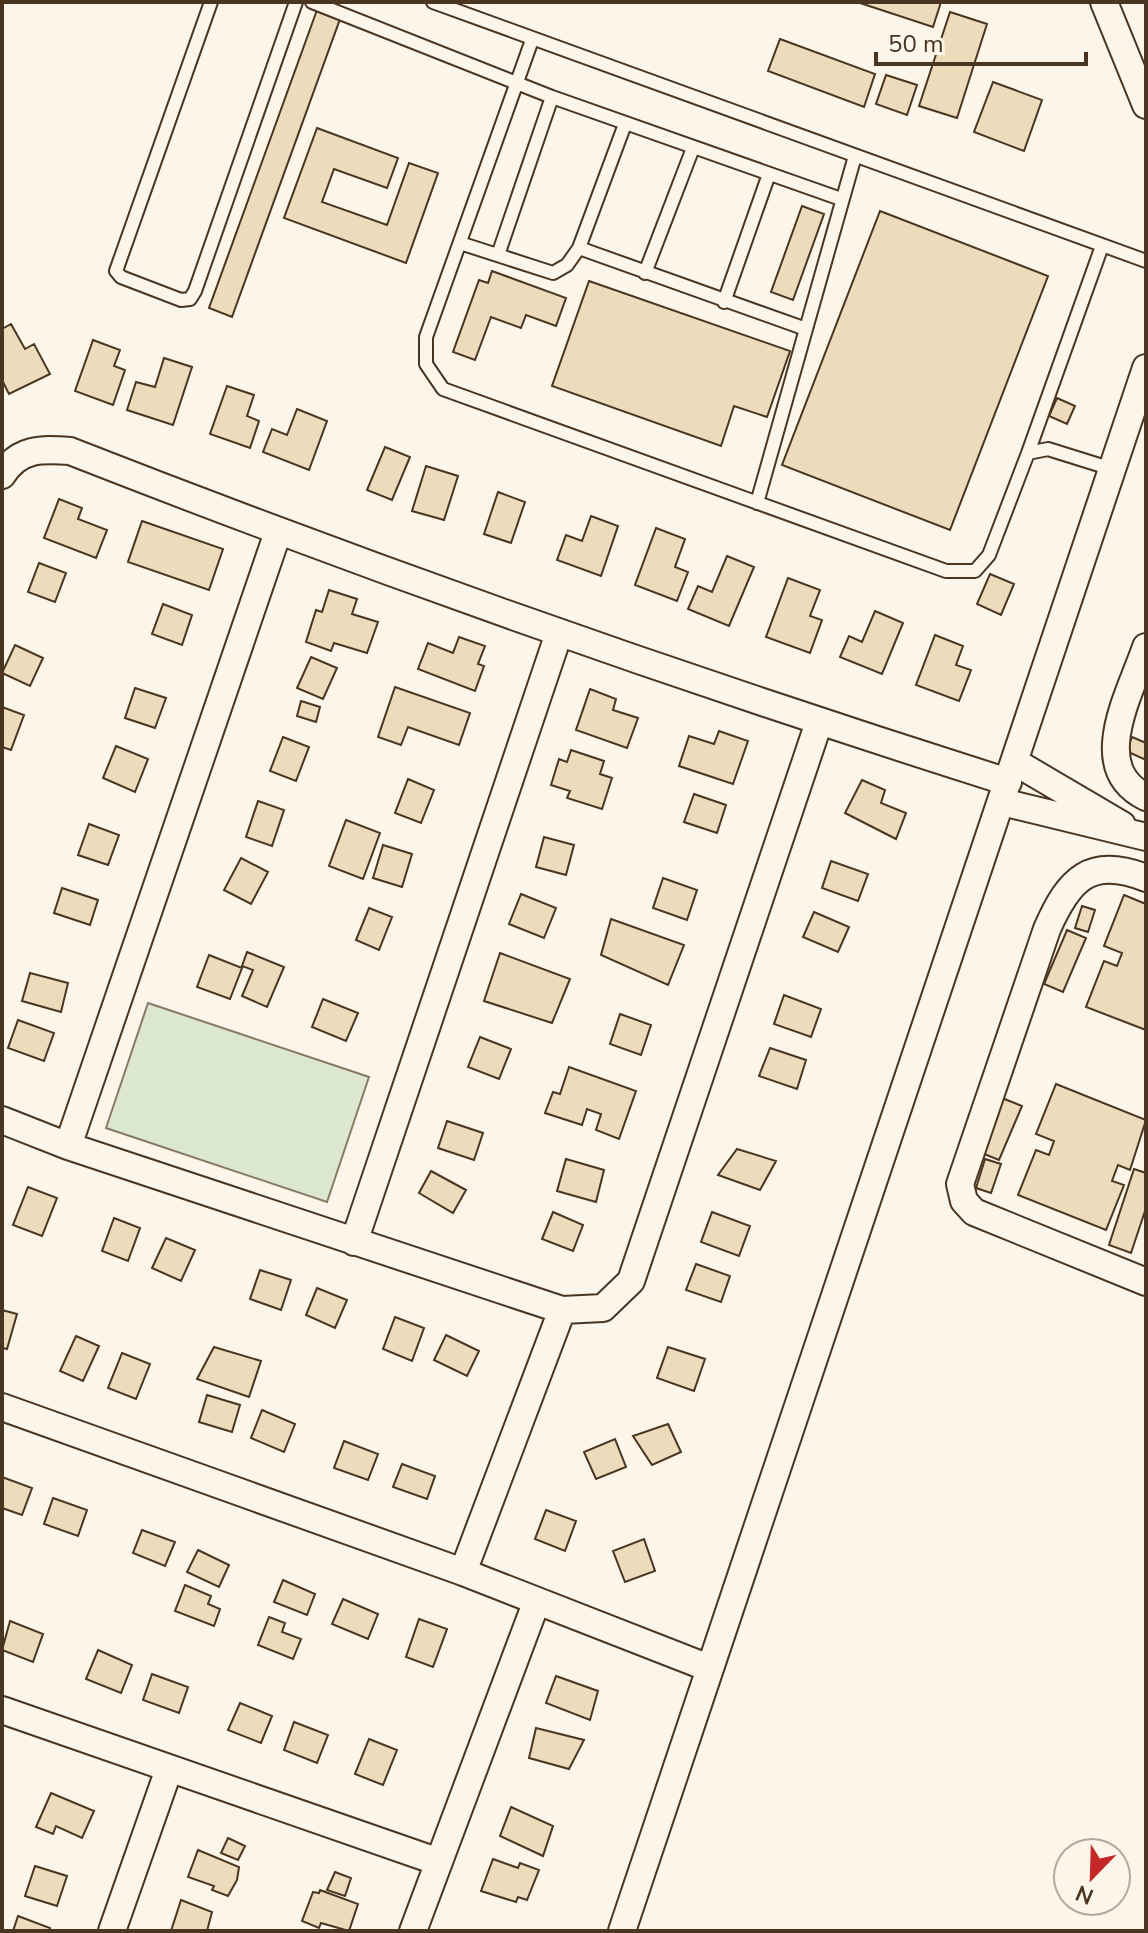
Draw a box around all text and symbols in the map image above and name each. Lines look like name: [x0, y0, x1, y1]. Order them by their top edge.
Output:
scale bar: [876, 16, 1086, 66]
text: 50 m: [888, 28, 944, 60]
north arrow: [1052, 1837, 1132, 1917]
text: N: [1071, 1877, 1098, 1912]

